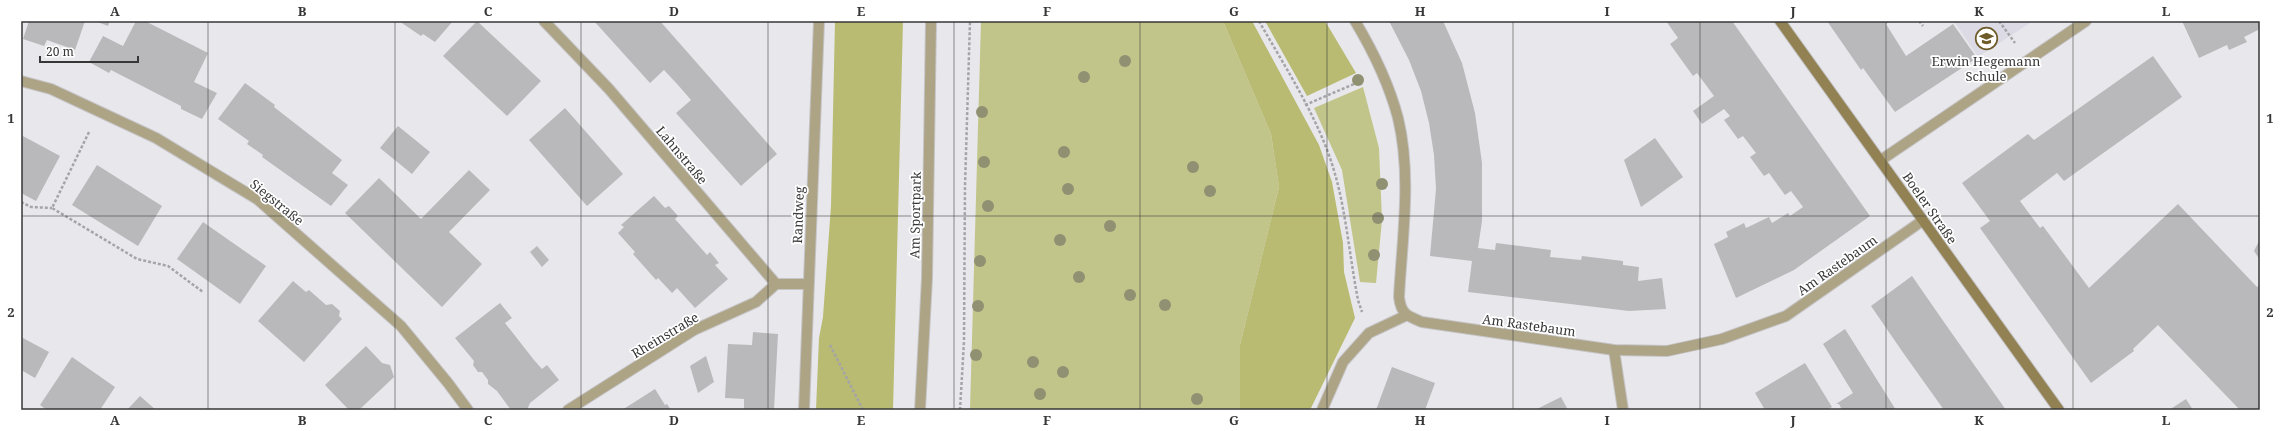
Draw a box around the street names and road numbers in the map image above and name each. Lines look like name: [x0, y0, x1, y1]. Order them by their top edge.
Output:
street label: Lahnstraße: [652, 122, 712, 188]
street label: Boeler Straße: [1899, 169, 1961, 247]
street label: Am Sportpark: [905, 171, 925, 259]
street label: Siegstraße: [246, 175, 308, 229]
street label: Randweg: [788, 186, 808, 244]
street label: Am Rastebaum: [1793, 231, 1881, 299]
street label: Rheinstraße: [628, 308, 702, 362]
street label: Am Rastebaum: [1481, 310, 1577, 340]

